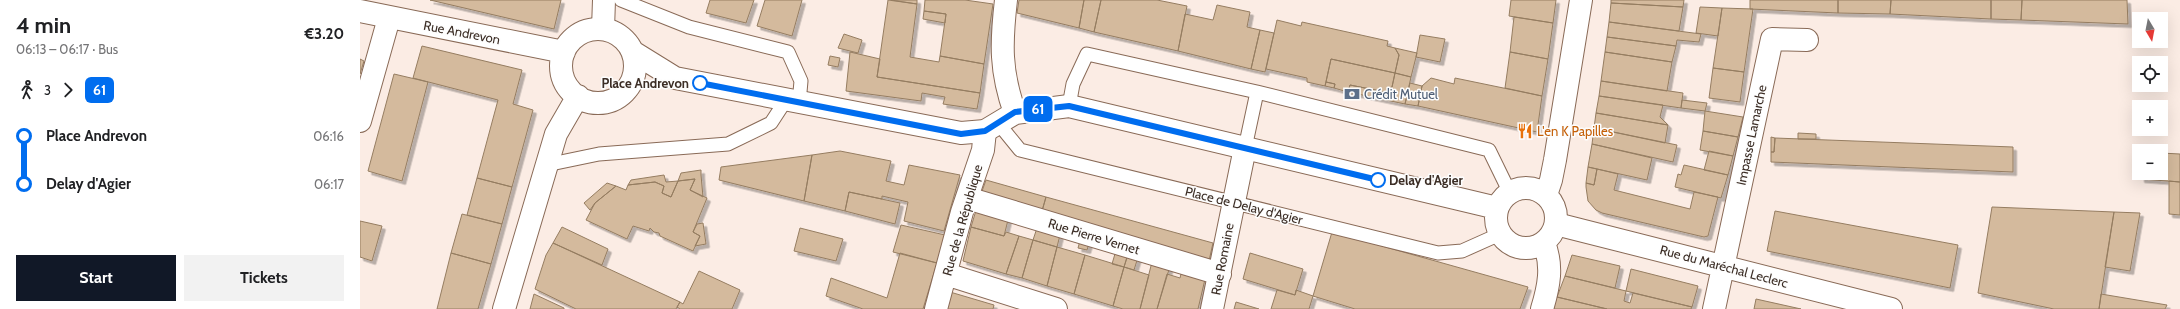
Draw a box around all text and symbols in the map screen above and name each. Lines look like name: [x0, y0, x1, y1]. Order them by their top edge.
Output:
text: 4 min: [16, 12, 71, 39]
north arrow: [2132, 12, 2168, 48]
map controls: [2132, 12, 2168, 180]
street label: Rue Andrevon: [422, 17, 502, 47]
text: €3.20: [304, 25, 344, 43]
text: 06:13 – 06:17 · Bus: [16, 41, 118, 57]
button: locate: [2132, 56, 2168, 92]
place label: Place Andrevon: [601, 75, 689, 91]
marker: Place Andrevon: [692, 75, 708, 91]
icon: walk: [16, 79, 38, 101]
icon: forward: [57, 79, 79, 101]
text: 61: [93, 81, 106, 99]
text: 3: [44, 82, 51, 98]
street label: Impasse Lamarche: [1733, 83, 1770, 187]
bank icon: Crédit Mutuel: [1343, 85, 1361, 103]
place label: Crédit Mutuel: [1364, 86, 1438, 102]
line badge: 61: [1020, 96, 1056, 122]
text: 61: [1031, 100, 1045, 118]
button: +: [2132, 100, 2168, 136]
restaurant icon: L'en K Papilles: [1516, 122, 1534, 140]
place label: L'en K Papilles: [1537, 123, 1614, 139]
text: Place Andrevon: [46, 127, 147, 145]
text: 06:16: [313, 128, 344, 144]
button: −: [2132, 144, 2168, 180]
street label: Rue de la République: [938, 162, 986, 278]
marker: Delay d'Agier: [1370, 172, 1386, 188]
place label: Delay d'Agier: [1389, 172, 1463, 188]
text: Delay d'Agier: [46, 175, 131, 193]
text: 06:17: [314, 176, 344, 192]
street label: Place de Delay d'Agier: [1184, 183, 1305, 228]
street label: Rue Pierre Vernet: [1046, 215, 1142, 258]
street label: Rue Romaine: [1207, 221, 1237, 296]
street label: Rue du Maréchal Leclerc: [1658, 241, 1790, 291]
button: Start: [16, 255, 176, 301]
button: Tickets: [184, 255, 344, 301]

